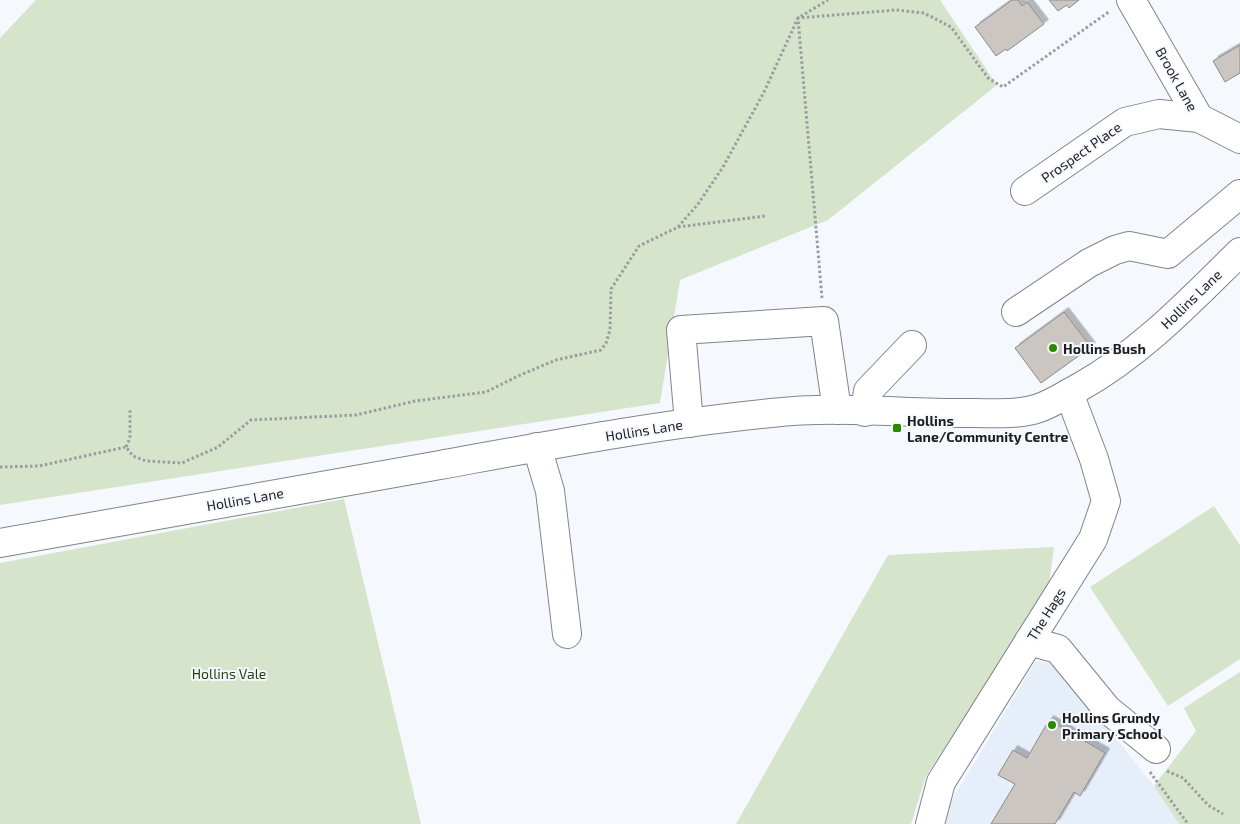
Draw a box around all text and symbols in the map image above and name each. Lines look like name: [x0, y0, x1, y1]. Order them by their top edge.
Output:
street label: Brook Lane: [1152, 44, 1202, 114]
street label: Prospect Place: [1038, 118, 1124, 186]
street label: Hollins Lane: [1157, 266, 1225, 332]
place label: Hollins Bush: [1063, 340, 1146, 357]
marker: Hollins Bush: [1047, 342, 1059, 354]
place label: Hollins Lane/Community Centre: [907, 412, 1069, 445]
street label: Hollins Lane: [604, 416, 684, 444]
marker: Hollins Lane/Community Centre: [891, 422, 903, 434]
street label: Hollins Lane: [205, 484, 285, 514]
street label: The Hags: [1023, 585, 1069, 643]
park label: Hollins Vale: [192, 665, 266, 682]
place label: Hollins Grundy Primary School: [1062, 709, 1163, 742]
marker: Hollins Grundy Primary School: [1046, 719, 1058, 731]

